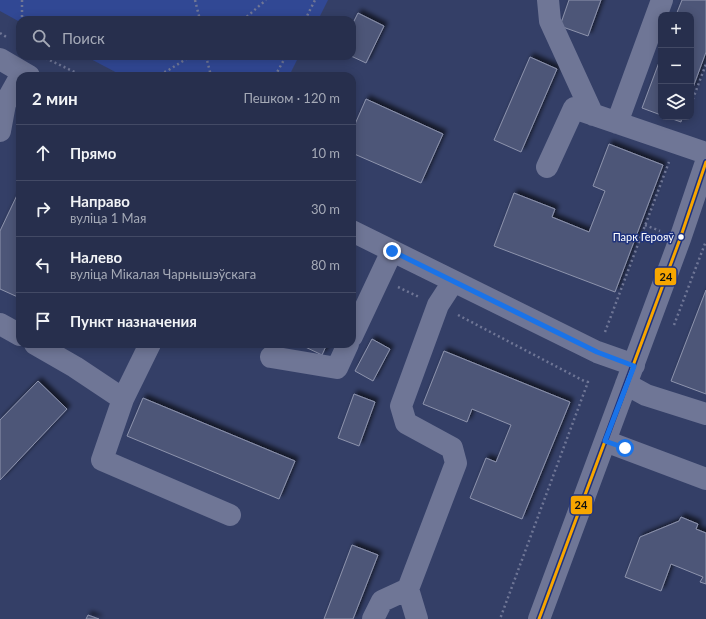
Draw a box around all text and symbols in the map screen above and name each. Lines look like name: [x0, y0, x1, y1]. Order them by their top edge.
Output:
map controls: [658, 12, 694, 120]
button: +: [658, 12, 694, 48]
search box: [16, 16, 356, 60]
icon: search: [30, 27, 52, 49]
text: Поиск: [62, 29, 105, 47]
button: −: [658, 48, 694, 84]
button: layers: [658, 84, 694, 120]
text: 2 мин: [32, 88, 78, 109]
text: Пешком · 120 m: [243, 90, 340, 106]
icon: ahead: [32, 142, 54, 164]
text: Прямо: [70, 144, 116, 162]
text: 10 m: [311, 145, 340, 161]
text: Направо: [70, 192, 130, 210]
icon: right: [32, 198, 54, 220]
text: 30 m: [311, 201, 340, 217]
text: вуліца 1 Мая: [70, 210, 146, 226]
place label: Парк Герояў: [613, 230, 674, 243]
marker: Парк Герояў: [676, 232, 686, 242]
route end: [383, 242, 401, 260]
text: Налево: [70, 248, 122, 266]
icon: left: [32, 254, 54, 276]
text: 80 m: [311, 257, 340, 273]
text: вуліца Мікалая Чарнышэўскага: [70, 266, 256, 282]
line badge: 24: [654, 267, 677, 286]
text: 24: [660, 270, 673, 283]
icon: arrive: [32, 310, 54, 332]
text: Пункт назначения: [70, 312, 197, 330]
route start: [616, 439, 634, 457]
line badge: 24: [570, 495, 593, 515]
text: 24: [575, 498, 588, 511]

